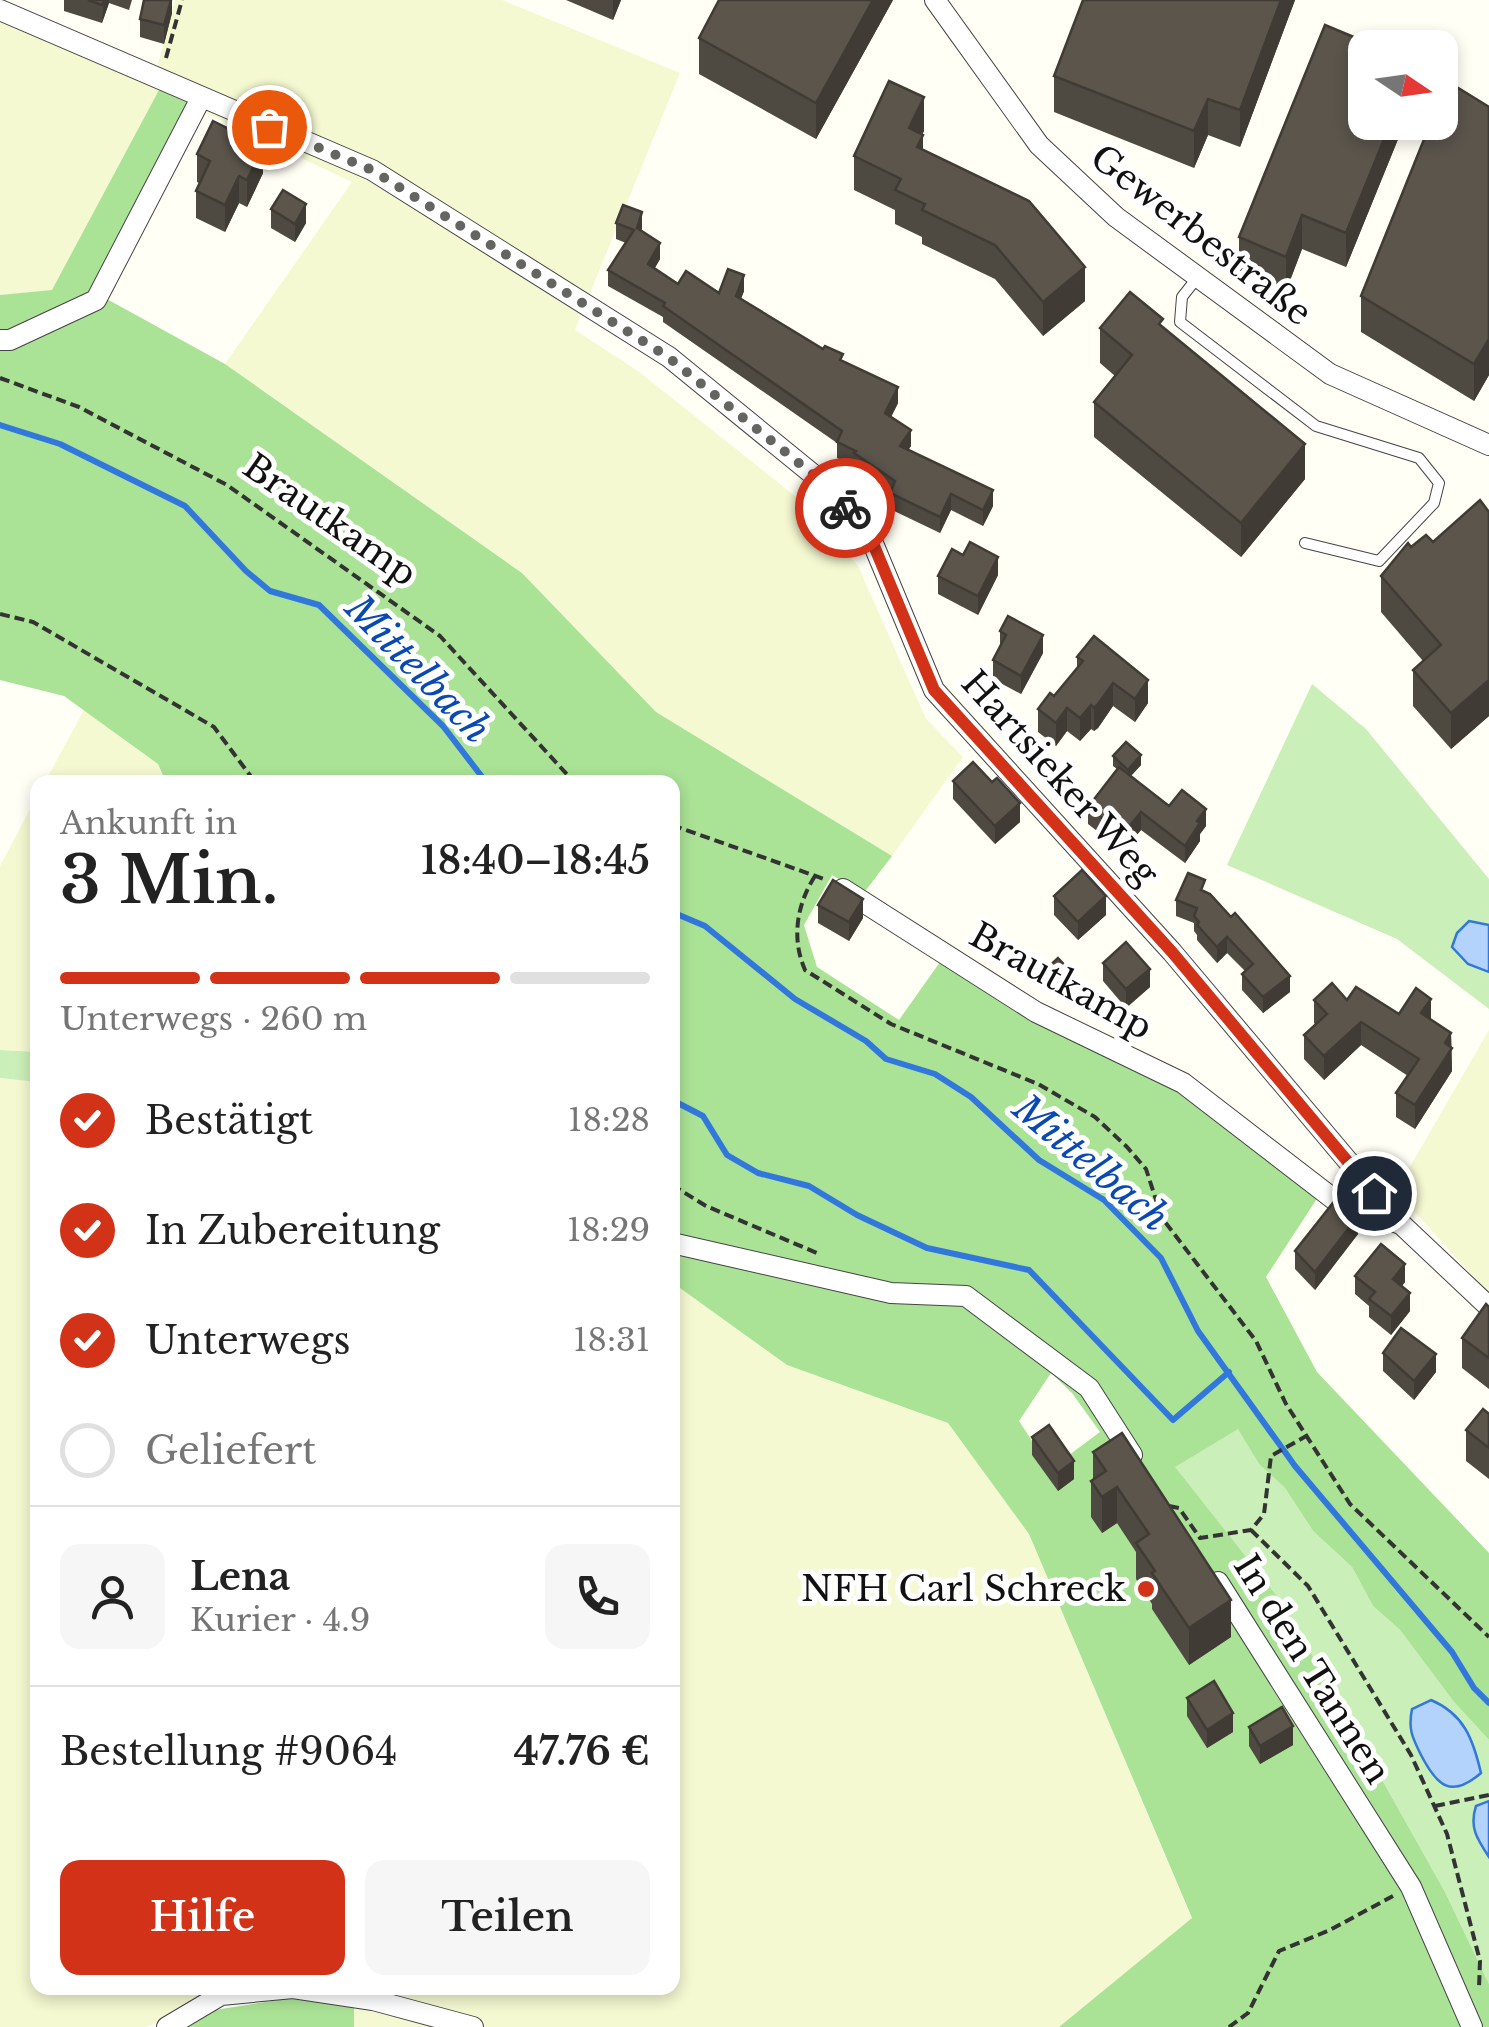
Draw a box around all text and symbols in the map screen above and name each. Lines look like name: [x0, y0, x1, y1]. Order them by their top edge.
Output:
north arrow: [1348, 30, 1458, 140]
map controls: [1348, 30, 1458, 140]
pin: [227, 85, 312, 170]
icon: bag: [242, 100, 297, 155]
street label: Gewerbestraße: [1082, 135, 1320, 334]
street label: Brautkamp: [235, 444, 425, 595]
courier: [795, 458, 895, 558]
icon: bike: [818, 481, 873, 536]
water label: Mittelbach: [335, 583, 501, 753]
street label: Hartsieker Weg: [953, 662, 1169, 895]
text: Ankunft in: [60, 803, 237, 843]
text: 18:40–18:45: [421, 837, 650, 884]
text: 3 Min.: [60, 840, 279, 921]
street label: Brautkamp: [963, 913, 1160, 1048]
text: Unterwegs · 260 m: [60, 999, 367, 1039]
water label: Mittelbach: [1003, 1083, 1178, 1241]
icon: check: [60, 1093, 115, 1148]
text: Bestätigt: [145, 1097, 313, 1144]
text: 18:28: [568, 1100, 650, 1140]
pin: [1332, 1151, 1417, 1236]
icon: home: [1347, 1166, 1402, 1221]
icon: check: [60, 1203, 115, 1258]
text: In Zubereitung: [145, 1207, 440, 1254]
text: 18:29: [567, 1210, 650, 1250]
icon: check: [60, 1313, 115, 1368]
text: Unterwegs: [145, 1317, 350, 1364]
text: 18:31: [573, 1320, 650, 1360]
text: Geliefert: [145, 1427, 316, 1474]
button: person: [60, 1544, 165, 1649]
button: phone: [545, 1544, 650, 1649]
street label: In den Tannen: [1225, 1546, 1400, 1791]
text: Lena: [190, 1553, 290, 1600]
place label: NFH Carl Schreck: [801, 1567, 1126, 1610]
marker: NFH Carl Schreck: [1135, 1578, 1157, 1600]
text: Kurier · 4.9: [190, 1600, 370, 1640]
text: Bestellung #9064: [60, 1728, 397, 1775]
text: 47.76 €: [514, 1728, 650, 1775]
button: Hilfe: [60, 1860, 345, 1975]
button: Teilen: [365, 1860, 650, 1975]

